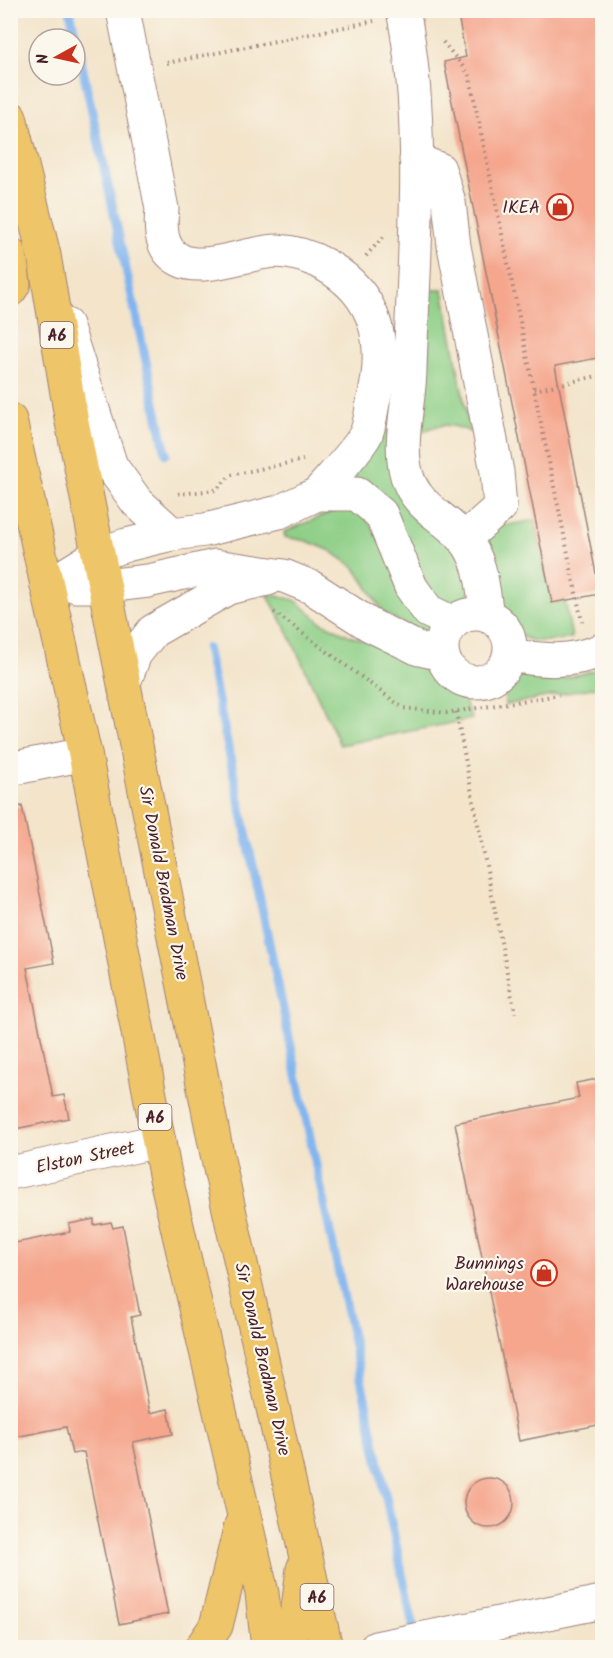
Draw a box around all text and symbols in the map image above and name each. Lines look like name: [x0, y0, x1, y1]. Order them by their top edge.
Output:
north arrow: [27, 27, 87, 87]
text: N: [31, 52, 57, 66]
shop icon: IKEA: [545, 192, 575, 222]
place label: IKEA: [502, 194, 540, 223]
road number: A6: [40, 322, 74, 348]
street label: Sir Donald Bradman Drive: [129, 784, 196, 983]
road number: A6: [138, 1104, 172, 1130]
street label: Elston Street: [33, 1134, 138, 1183]
place label: Bunnings Warehouse: [445, 1250, 524, 1300]
shop icon: Bunnings Warehouse: [529, 1258, 559, 1288]
street label: Sir Donald Bradman Drive: [225, 1260, 298, 1459]
road number: A6: [300, 1584, 334, 1610]

